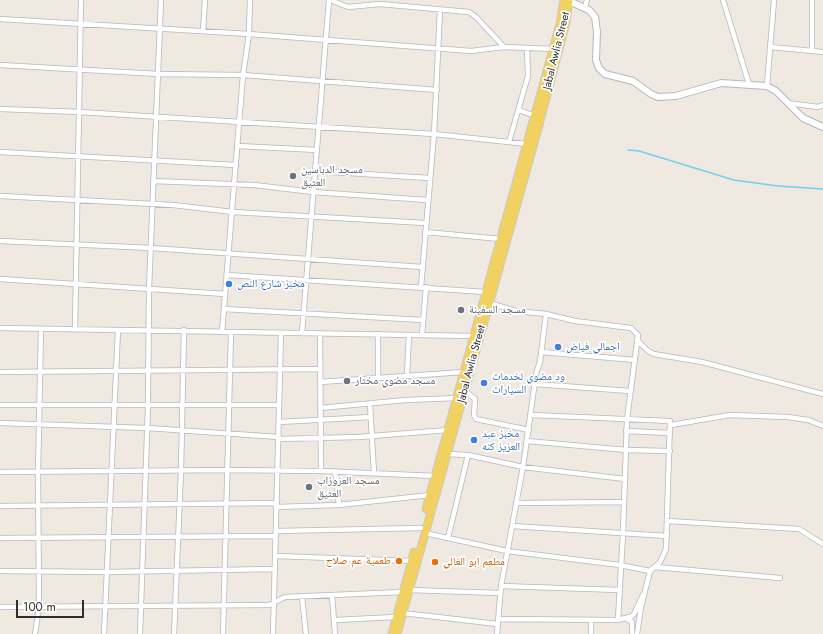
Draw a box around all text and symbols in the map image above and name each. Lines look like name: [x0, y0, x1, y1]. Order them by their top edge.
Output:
street label: Jabal Awlia Street: [541, 11, 573, 91]
place label: مسجد الدباسين العتيق: [301, 163, 363, 189]
marker: مسجد الدباسين العتيق: [288, 171, 298, 181]
place label: مخبز شارع النص: [237, 277, 305, 291]
marker: مخبز شارع النص: [224, 279, 234, 289]
place label: مسجد السفينة: [469, 303, 526, 317]
marker: مسجد السفينة: [456, 305, 466, 315]
street label: Jabal Awlia Street: [455, 324, 489, 404]
place label: اجمالي فياض: [566, 340, 620, 354]
marker: اجمالي فياض: [553, 342, 563, 352]
place label: ود مضوي لخدمات السيارات: [492, 370, 565, 396]
place label: مسجد مضوي مختار: [355, 374, 435, 388]
marker: مسجد مضوي مختار: [342, 376, 352, 386]
marker: ود مضوي لخدمات السيارات: [479, 378, 489, 388]
place label: مخبز عبد العزيز كنه: [482, 427, 520, 453]
marker: مخبز عبد العزيز كنه: [469, 435, 479, 445]
place label: مسجد العزوزاب العتيق: [317, 474, 380, 500]
marker: مسجد العزوزاب العتيق: [304, 482, 314, 492]
place label: طعمية عم صلاح: [325, 554, 391, 568]
place label: مطعم ابو الغالي: [443, 555, 505, 569]
marker: طعمية عم صلاح: [394, 556, 404, 566]
marker: مطعم ابو الغالي: [430, 557, 440, 567]
scale bar: [18, 592, 86, 618]
text: 100 m: [23, 598, 56, 616]

